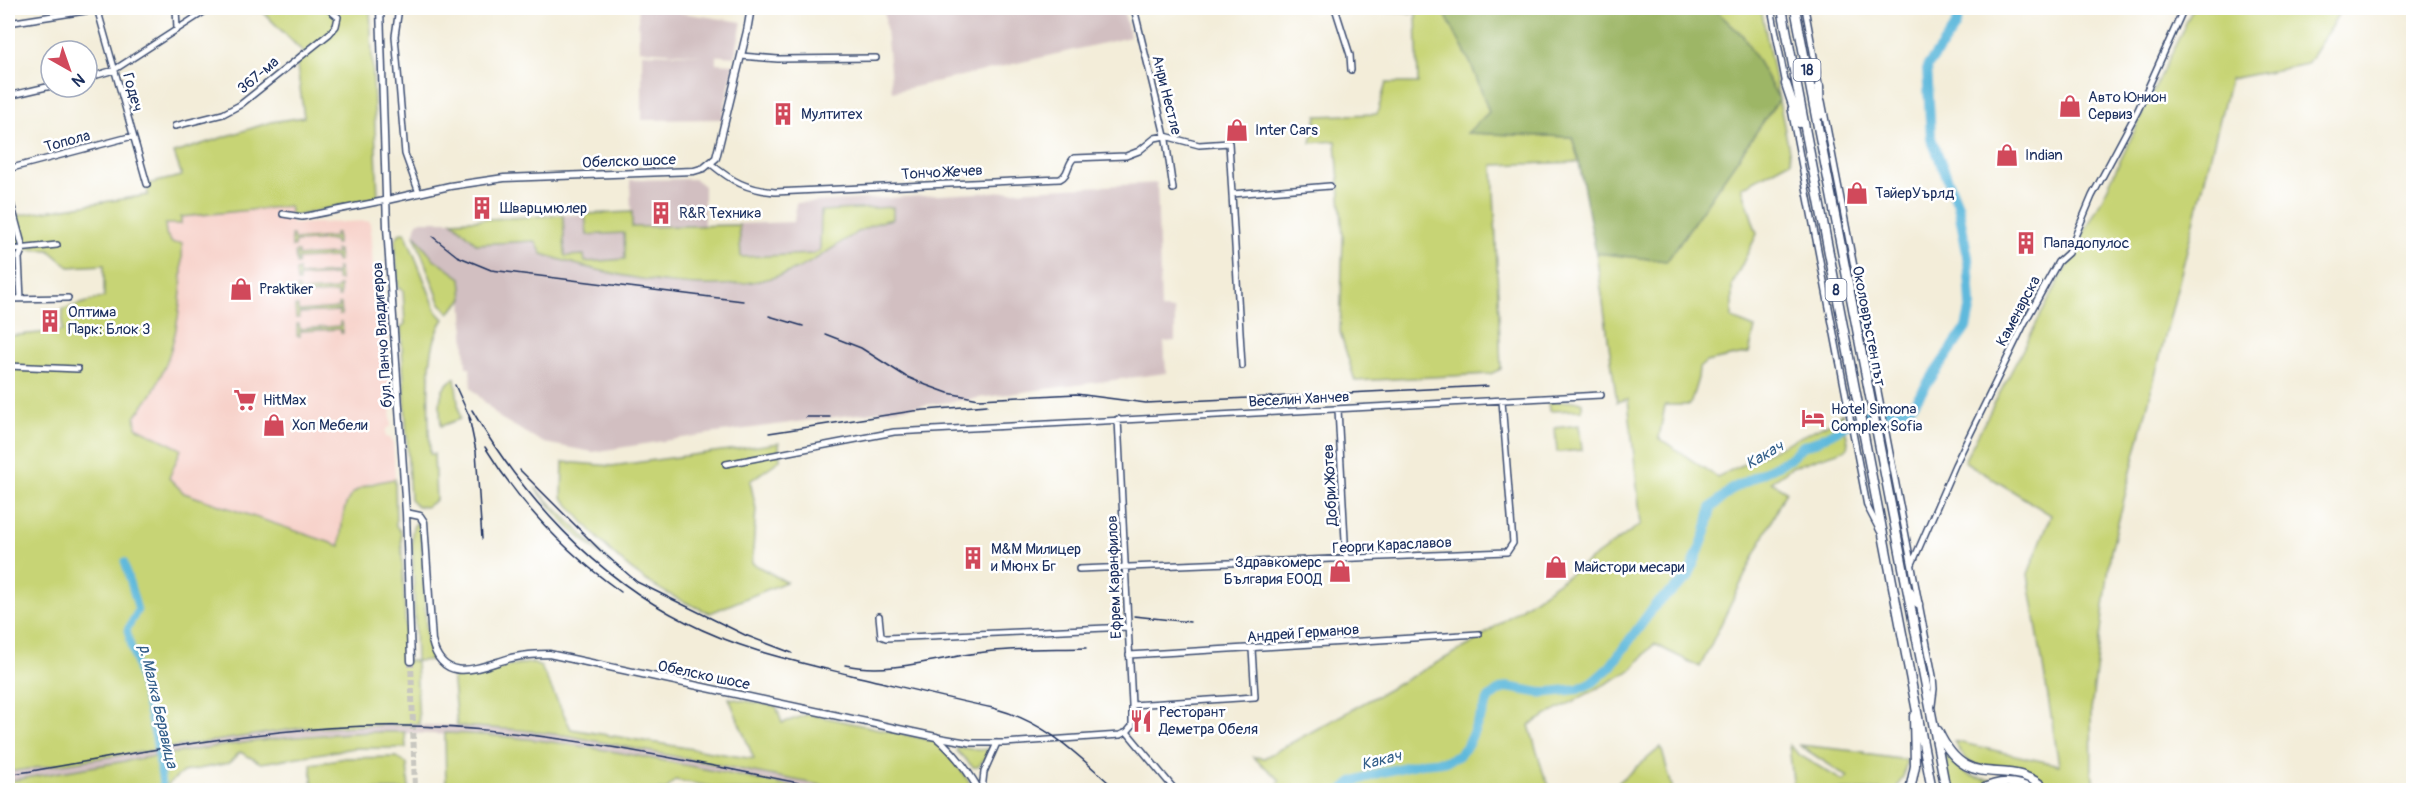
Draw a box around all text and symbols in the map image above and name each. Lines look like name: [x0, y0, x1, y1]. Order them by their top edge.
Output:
north arrow: [39, 39, 99, 99]
street label: 367-ма: [234, 53, 283, 98]
street label: Анри Нестле: [1147, 53, 1186, 137]
road number: 18: [1794, 59, 1820, 81]
text: N: [67, 69, 89, 91]
street label: Годеч: [118, 71, 147, 114]
place label: Авто Юнион Сервиз: [2088, 88, 2167, 124]
shop icon: Авто Юнион Сервиз: [2057, 93, 2083, 119]
building icon: Мултитех: [770, 101, 796, 127]
place label: Мултитех: [801, 105, 863, 124]
shop icon: Inter Cars: [1224, 117, 1250, 143]
place label: Inter Cars: [1255, 121, 1318, 140]
street label: Топола: [42, 126, 92, 157]
shop icon: Indian: [1994, 142, 2020, 168]
place label: Indian: [2025, 146, 2063, 165]
street label: Обелско шосе: [582, 150, 677, 173]
street label: Тончо Жечев: [901, 161, 983, 184]
shop icon: ТайерУърлд: [1844, 180, 1870, 206]
place label: ТайерУърлд: [1875, 184, 1954, 203]
building icon: Шварцмюлер: [469, 195, 495, 221]
place label: Шварцмюлер: [500, 199, 587, 218]
building icon: R&R Техника: [648, 200, 674, 226]
place label: R&R Техника: [679, 204, 761, 223]
building icon: Пападопулос: [2013, 230, 2039, 256]
place label: Пападопулос: [2044, 234, 2130, 253]
street label: бул. Панчо Владигеров: [368, 262, 397, 408]
street label: Околовръстен път: [1848, 264, 1890, 388]
street label: Каменарска: [1992, 273, 2045, 350]
shop icon: Praktiker: [228, 276, 254, 302]
road number: 8: [1826, 279, 1846, 301]
place label: Praktiker: [259, 280, 314, 299]
place label: Оптима Парк: Блок 3: [68, 303, 150, 339]
building icon: Оптима Парк: Блок 3: [37, 308, 63, 334]
supermarket icon: HitMax: [232, 387, 258, 413]
street label: Веселин Ханчев: [1248, 387, 1350, 412]
place label: HitMax: [263, 391, 307, 410]
place label: Hotel Simona Complex Sofia: [1831, 400, 1923, 436]
hotel icon: Hotel Simona Complex Sofia: [1800, 405, 1826, 431]
shop icon: Хоп Мебели: [261, 412, 287, 438]
place label: Хоп Мебели: [292, 416, 368, 435]
water label: Какач: [1742, 436, 1788, 474]
street label: Добри Жотев: [1319, 444, 1342, 527]
street label: Ефрем Каранфилов: [1103, 515, 1126, 639]
street label: Георги Караславов: [1332, 533, 1452, 558]
place label: М&M Mилицер и Мюнх Бг: [991, 540, 1081, 576]
building icon: М&M Mилицер и Мюнх Бг: [960, 545, 986, 571]
place label: Здравкомерс България ЕООД: [1224, 553, 1323, 589]
shop icon: Майстори месари: [1543, 554, 1569, 580]
shop icon: Здравкомерс България ЕООД: [1327, 558, 1353, 584]
place label: Майстори месари: [1574, 558, 1685, 577]
street label: Андрей Германов: [1246, 620, 1360, 647]
water label: р. Малка Беравица: [134, 643, 182, 771]
street label: Обелско шосе: [656, 656, 752, 695]
place label: Ресторант Деметра Обеля: [1158, 703, 1258, 739]
restaurant icon: Ресторант Деметра Обеля: [1128, 708, 1154, 734]
water label: Какач: [1359, 745, 1404, 775]

